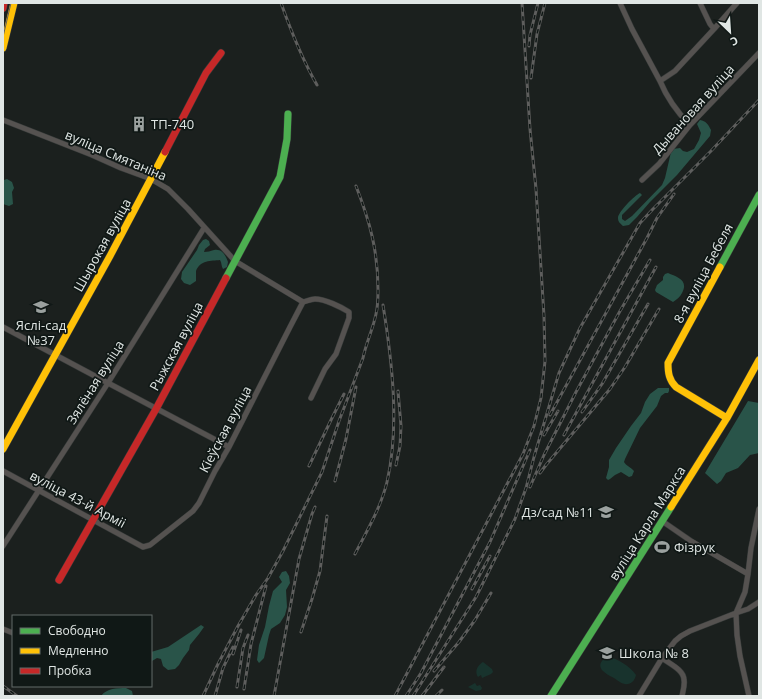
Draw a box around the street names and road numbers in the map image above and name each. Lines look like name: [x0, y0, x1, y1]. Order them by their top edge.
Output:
street label: Дывановая вуліца: [648, 60, 738, 158]
street label: вуліца Смятаніна: [62, 125, 170, 185]
street label: Шырокая вуліца: [69, 195, 135, 295]
street label: 8-я вуліца Бебеля: [669, 220, 737, 326]
street label: Рыжская вуліца: [145, 298, 207, 394]
street label: Зялёная вуліца: [62, 337, 128, 427]
street label: Кіеўская вуліца: [195, 382, 255, 476]
street label: вуліца Карла Маркса: [604, 462, 690, 584]
street label: вуліца 43-й Арміі: [27, 466, 129, 532]

